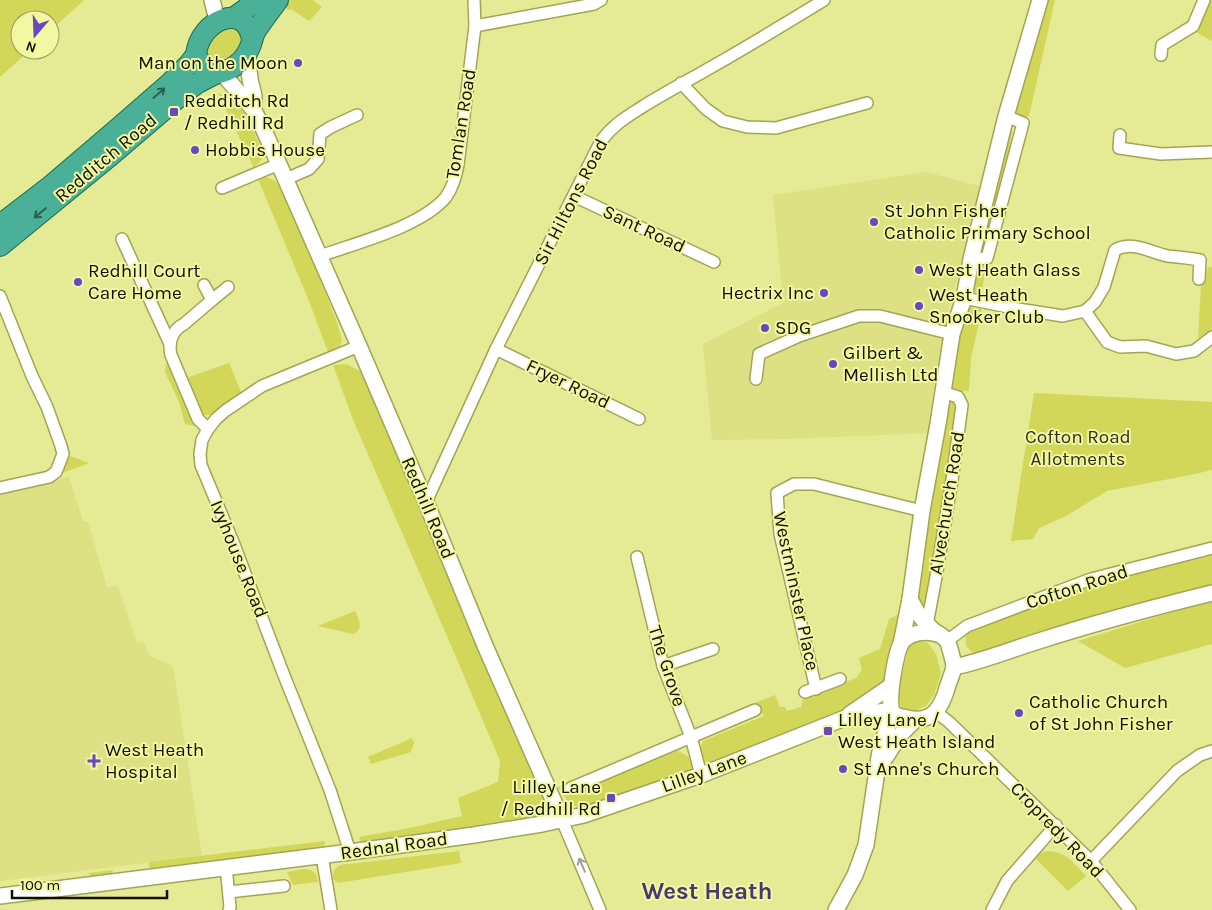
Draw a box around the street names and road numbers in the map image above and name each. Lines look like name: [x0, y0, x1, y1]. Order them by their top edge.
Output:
street label: Tomlan Road: [441, 67, 481, 181]
street label: Redditch Road: [51, 109, 161, 207]
street label: Sir Hiltons Road: [530, 135, 612, 269]
street label: Sant Road: [599, 200, 689, 258]
street label: Fryer Road: [522, 354, 614, 414]
street label: Alvechurch Road: [925, 430, 969, 576]
street label: Redhill Road: [397, 454, 459, 562]
street label: Ivyhouse Road: [205, 497, 273, 621]
street label: Westminster Place: [768, 509, 824, 673]
street label: Cofton Road: [1023, 560, 1131, 614]
street label: The Grove: [644, 623, 690, 709]
street label: Lilley Lane: [658, 746, 750, 798]
street label: Cropredy Road: [1006, 777, 1108, 883]
street label: Rednal Road: [339, 828, 449, 864]

